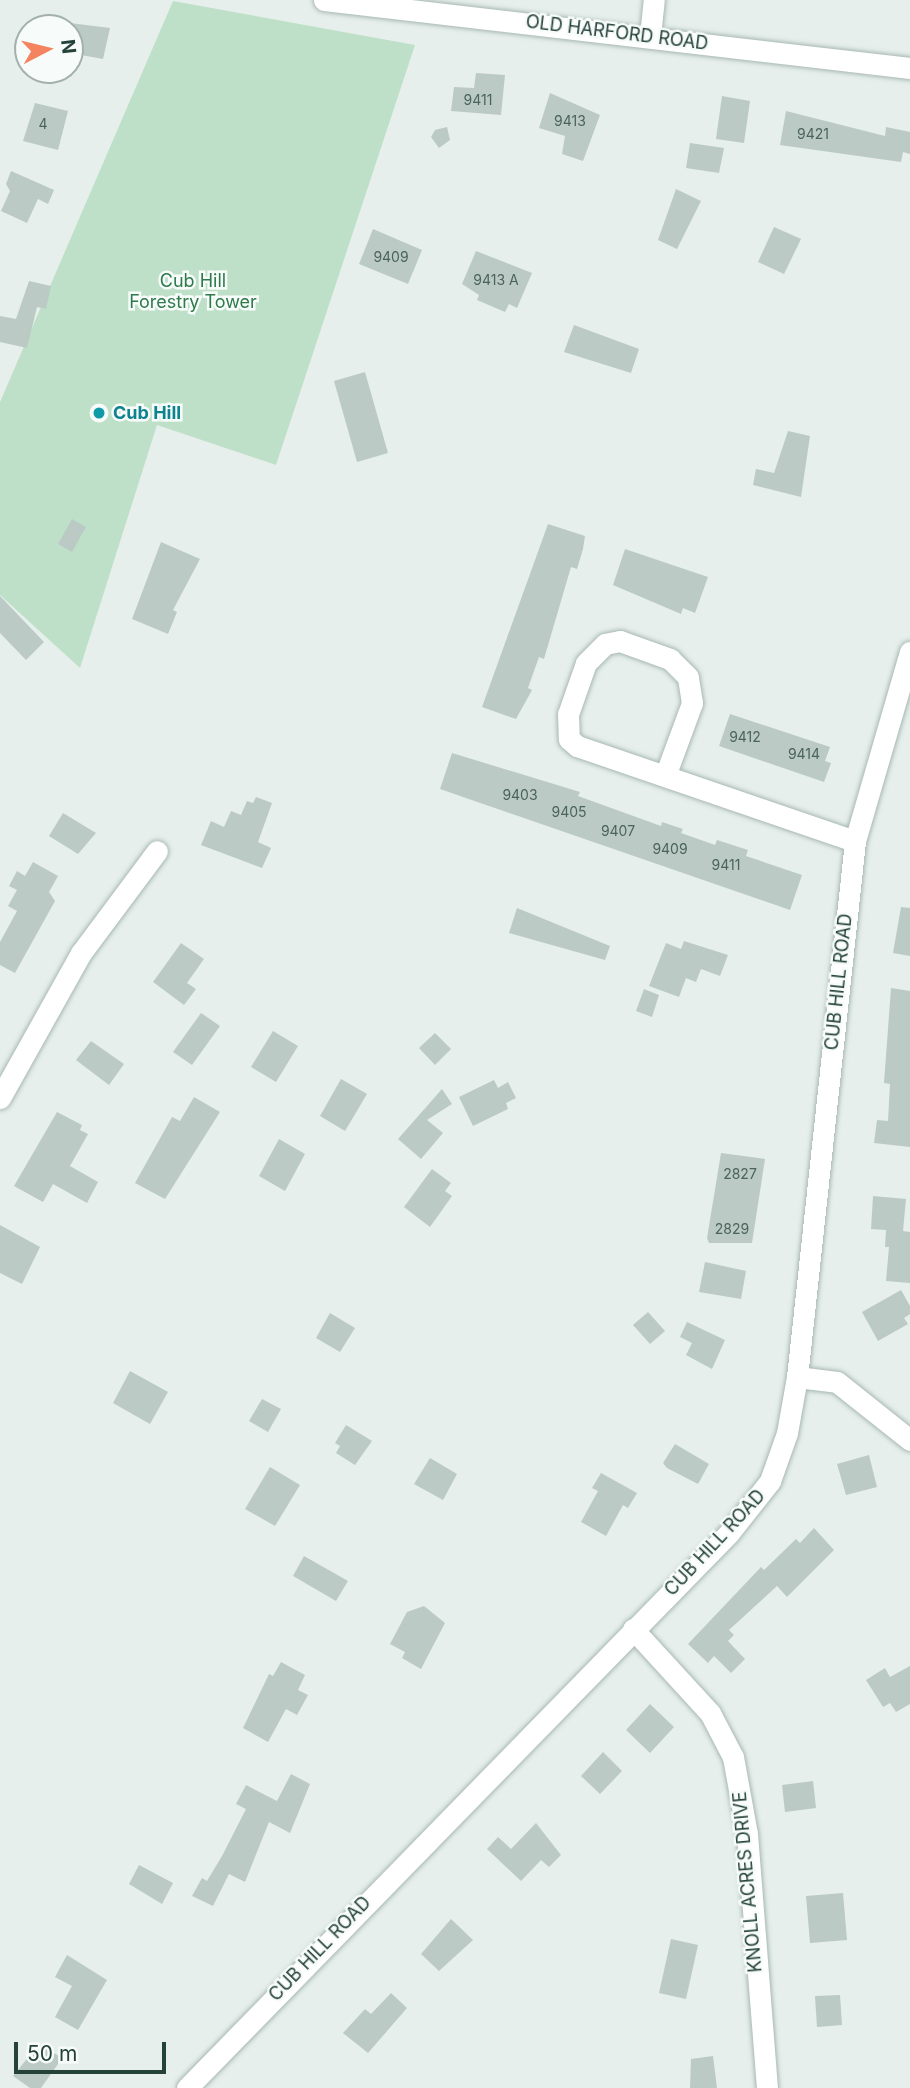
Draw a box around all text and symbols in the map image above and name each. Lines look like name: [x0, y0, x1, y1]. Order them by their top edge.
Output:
street label: OLD HARFORD ROAD: [525, 11, 709, 55]
north arrow: [14, 14, 84, 84]
text: N: [56, 38, 81, 55]
house number: 9411: [464, 92, 492, 108]
house number: 9413: [554, 113, 586, 129]
house number: 4: [38, 116, 48, 132]
house number: 9421: [797, 126, 829, 142]
house number: 9409: [373, 249, 409, 265]
park label: Cub Hill Forestry Tower: [129, 271, 257, 314]
house number: 9413 A: [473, 272, 519, 288]
place label: Cub Hill: [113, 402, 181, 424]
marker: Cub Hill: [91, 405, 107, 421]
house number: 9412: [729, 729, 761, 745]
house number: 9414: [788, 746, 820, 762]
house number: 9403: [502, 787, 538, 803]
house number: 9405: [551, 804, 587, 820]
house number: 9407: [601, 823, 635, 839]
house number: 9409: [652, 841, 688, 857]
house number: 9411: [712, 857, 740, 873]
street label: CUB HILL ROAD: [821, 913, 857, 1051]
house number: 2827: [723, 1166, 757, 1182]
house number: 2829: [715, 1221, 749, 1237]
street label: CUB HILL ROAD: [660, 1485, 770, 1601]
street label: KNOLL ACRES DRIVE: [729, 1791, 767, 1973]
street label: CUB HILL ROAD: [265, 1892, 375, 2006]
scale bar: [18, 2028, 170, 2072]
text: 50 m: [27, 2041, 77, 2066]

